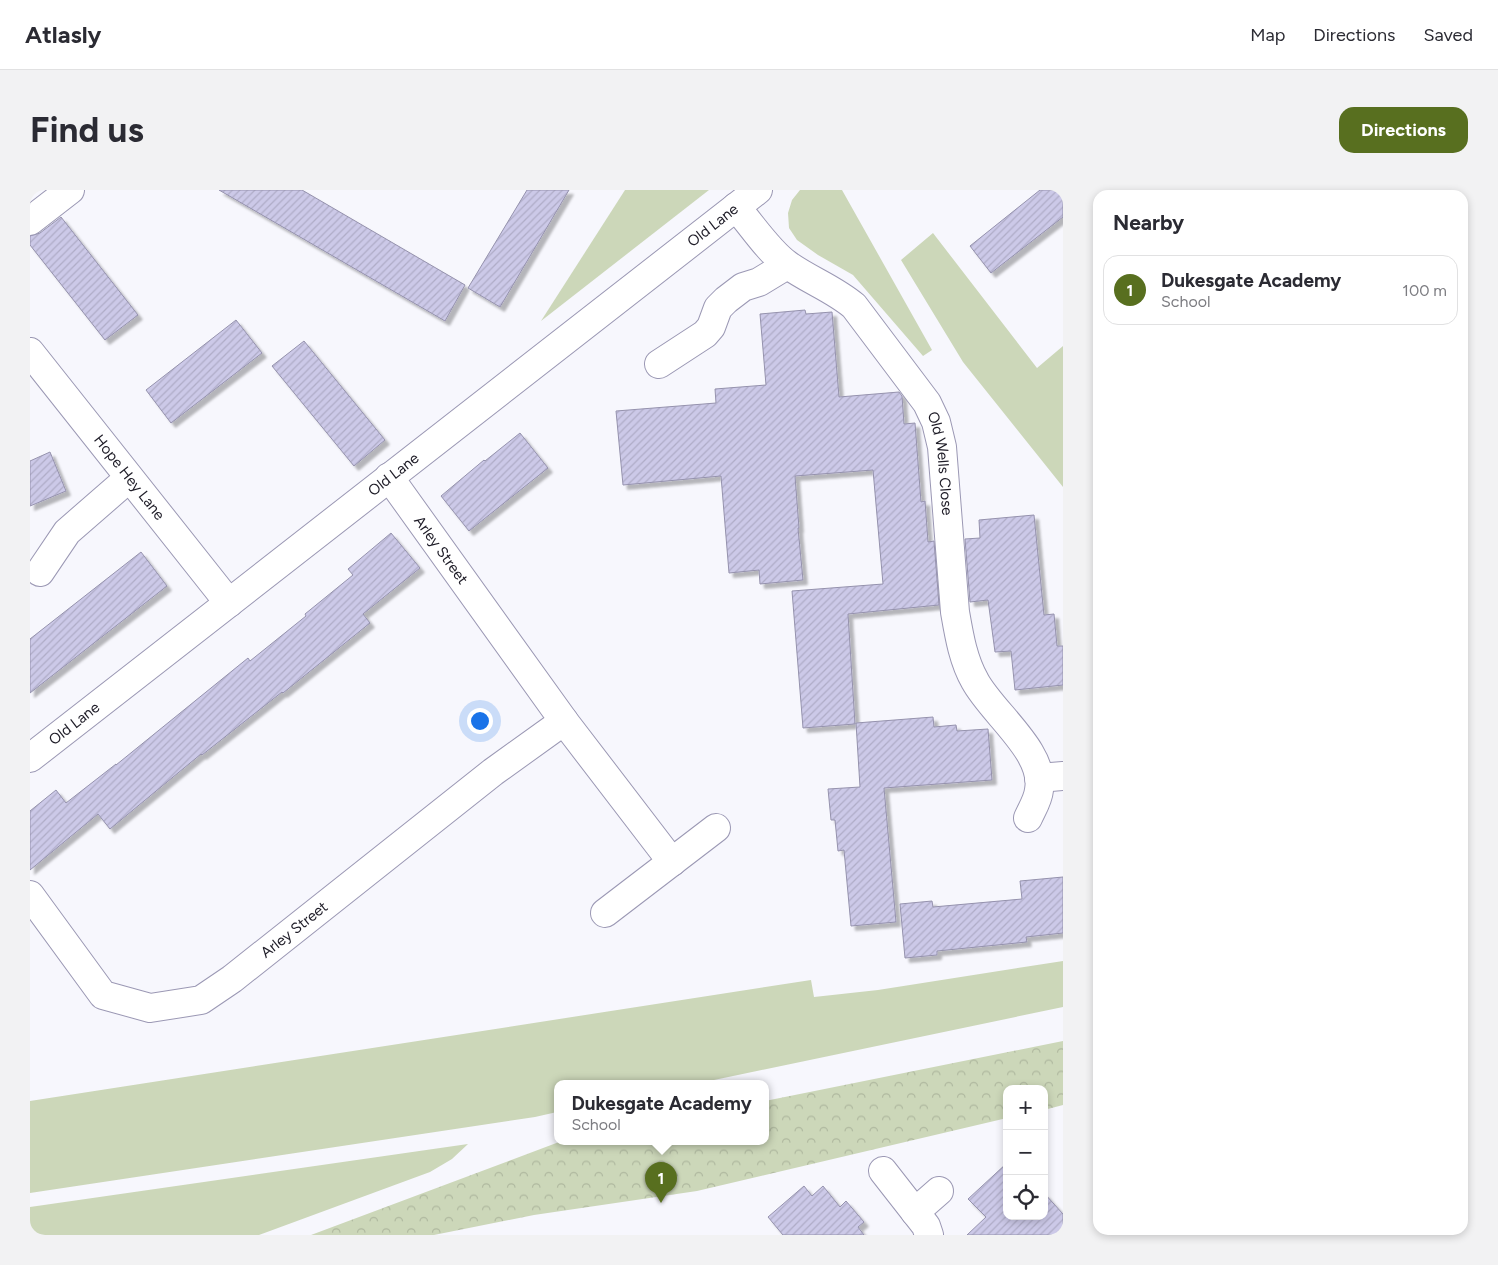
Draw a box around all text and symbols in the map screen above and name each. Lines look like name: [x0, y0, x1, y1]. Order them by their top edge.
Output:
text: Atlasly: [25, 20, 101, 49]
text: Map: [1250, 24, 1285, 46]
text: Directions: [1313, 24, 1395, 46]
text: Saved: [1423, 24, 1473, 46]
button: Directions: [1339, 107, 1468, 153]
text: Find us: [30, 109, 144, 151]
street label: Old Lane: [684, 200, 742, 251]
text: Nearby: [1113, 210, 1184, 235]
text: Dukesgate Academy: [1161, 269, 1341, 292]
text: 1: [1127, 281, 1133, 300]
text: 100 m: [1402, 281, 1447, 300]
text: School: [1161, 292, 1211, 311]
street label: Old Wells Close: [923, 408, 956, 516]
street label: Hope Hey Lane: [90, 431, 169, 524]
street label: Old Lane: [364, 449, 422, 500]
street label: Arley Street: [410, 512, 472, 588]
street label: Old Lane: [45, 698, 103, 749]
your location: [467, 708, 493, 734]
street label: Arley Street: [257, 898, 331, 962]
popup: [554, 1080, 769, 1145]
map controls: [1003, 1085, 1048, 1220]
button: +: [1003, 1085, 1048, 1130]
text: Dukesgate Academy: [571, 1092, 752, 1115]
text: School: [571, 1115, 621, 1134]
button: −: [1003, 1130, 1048, 1175]
pin: 1: [645, 1162, 677, 1203]
button: locate: [1003, 1175, 1048, 1220]

